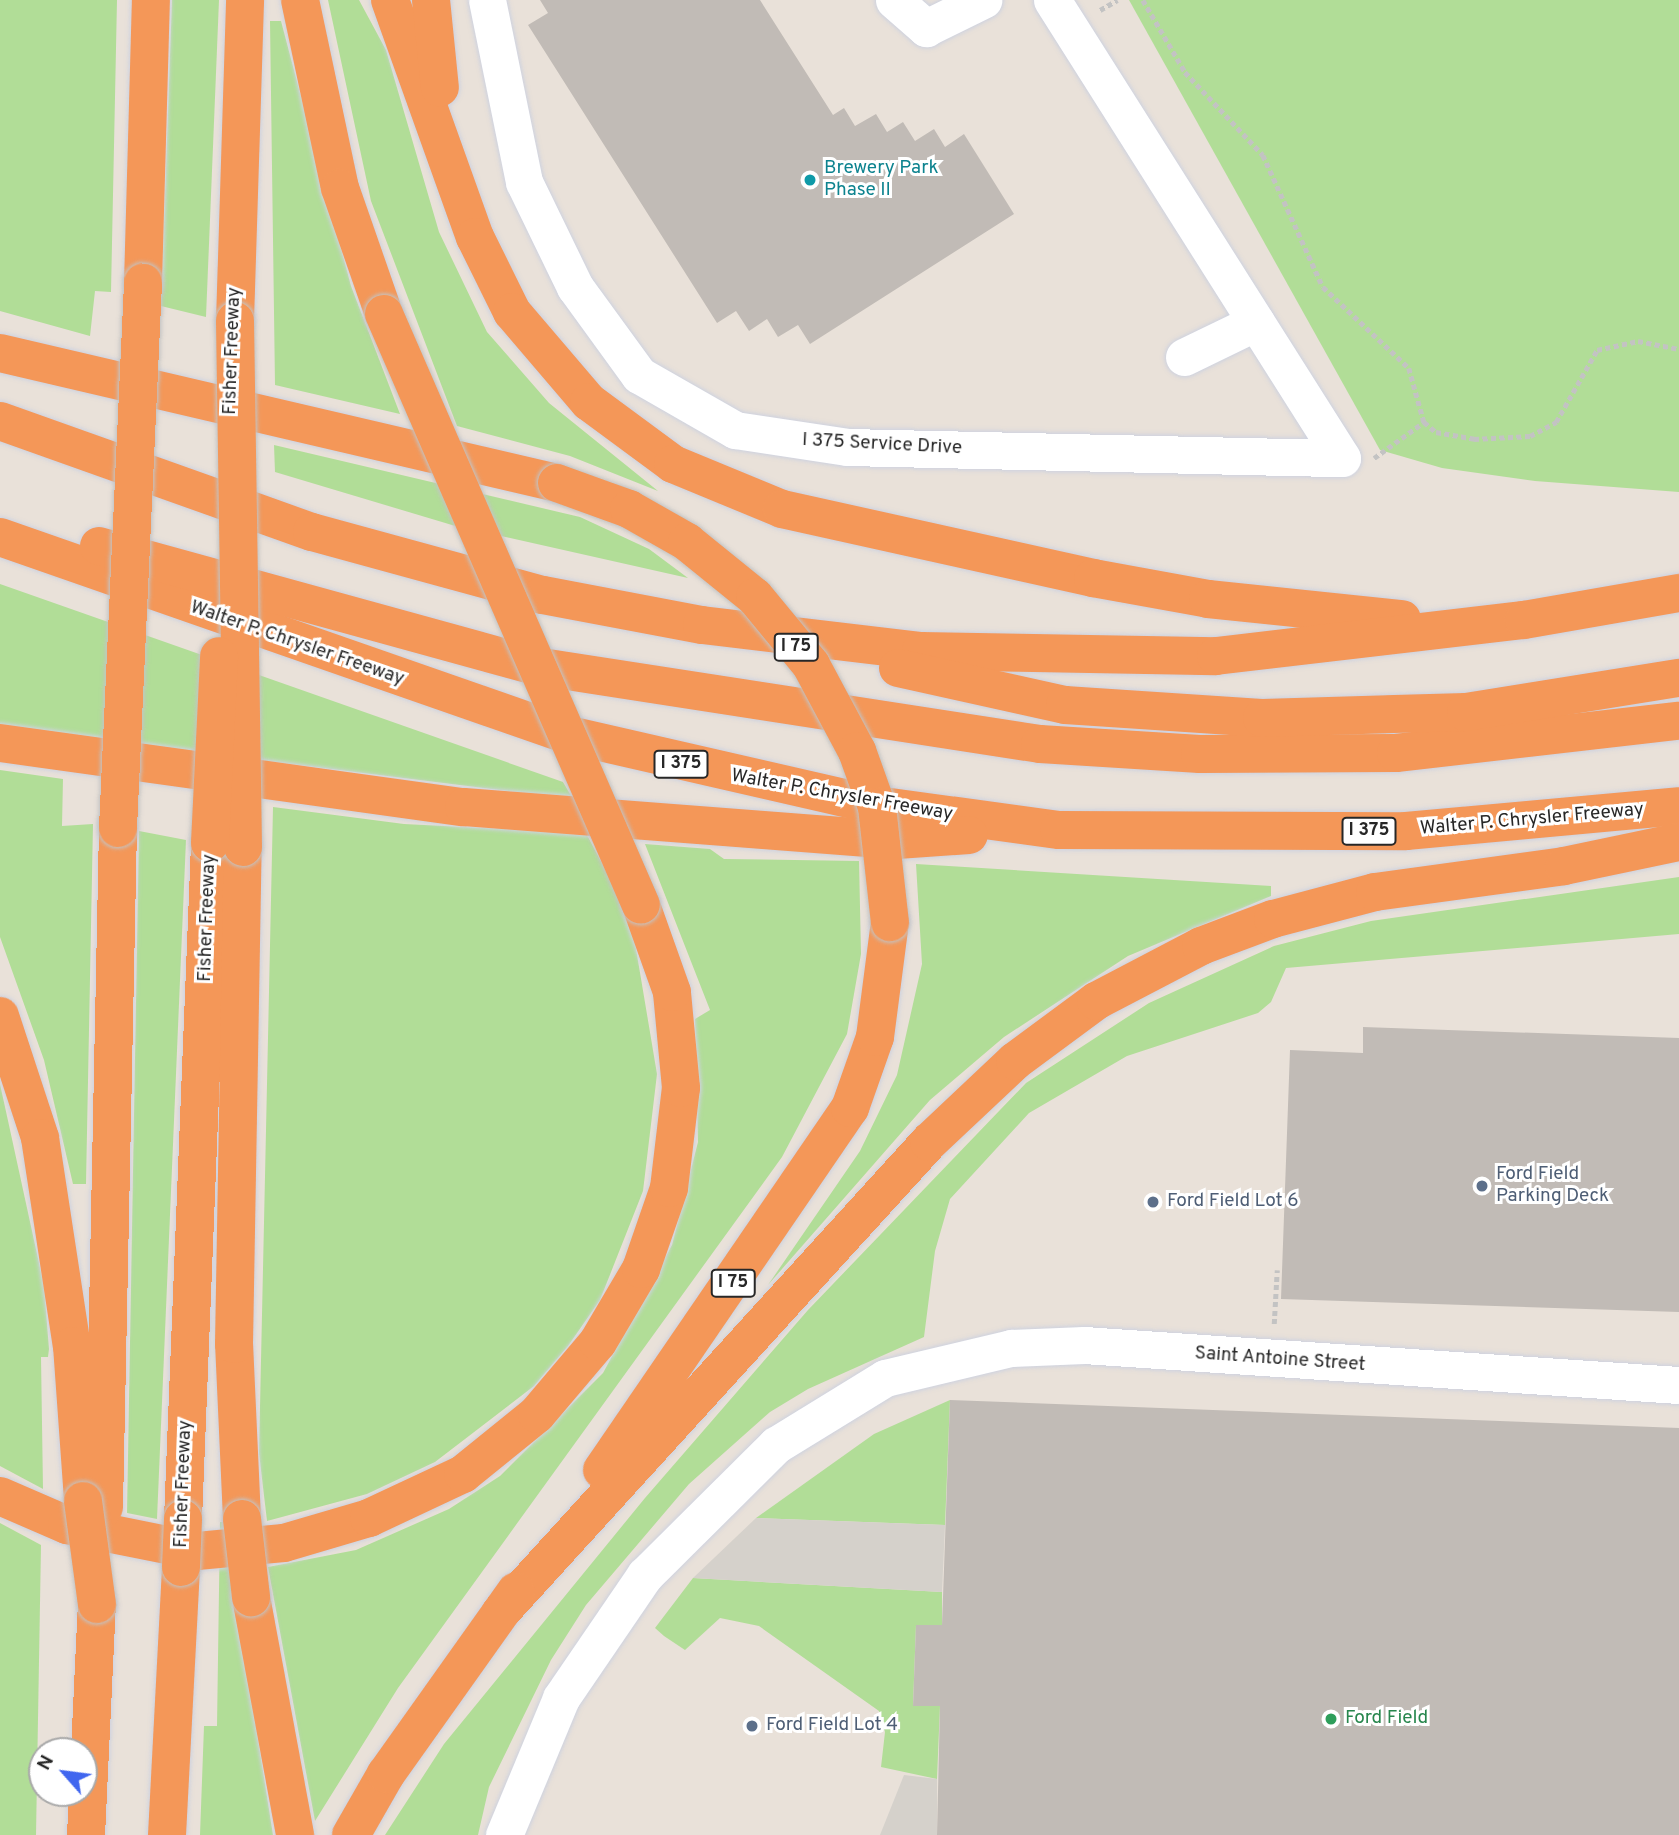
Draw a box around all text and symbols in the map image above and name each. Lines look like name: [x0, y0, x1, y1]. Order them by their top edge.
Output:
place label: Brewery Park Phase II: [824, 158, 939, 202]
marker: Brewery Park Phase II: [802, 172, 818, 188]
street label: Fisher Freeway: [219, 287, 247, 415]
street label: I 375 Service Drive: [801, 429, 963, 461]
street label: Walter P. Chrysler Freeway: [187, 597, 407, 691]
road number: I 75: [773, 632, 819, 662]
road number: I 375: [653, 750, 709, 778]
street label: Walter P. Chrysler Freeway: [729, 765, 955, 827]
street label: Walter P. Chrysler Freeway: [1419, 799, 1645, 841]
road number: I 375: [1341, 816, 1397, 846]
street label: Fisher Freeway: [194, 854, 222, 982]
place label: Ford Field Parking Deck: [1496, 1164, 1609, 1208]
marker: Ford Field Parking Deck: [1474, 1178, 1490, 1194]
place label: Ford Field Lot 6: [1167, 1191, 1299, 1213]
marker: Ford Field Lot 6: [1145, 1194, 1161, 1210]
road number: I 75: [710, 1268, 756, 1298]
street label: Saint Antoine Street: [1193, 1343, 1367, 1377]
street label: Fisher Freeway: [170, 1420, 198, 1548]
place label: Ford Field: [1345, 1708, 1428, 1730]
marker: Ford Field: [1323, 1711, 1339, 1727]
place label: Ford Field Lot 4: [766, 1715, 898, 1737]
marker: Ford Field Lot 4: [744, 1718, 760, 1734]
north arrow: [28, 1737, 98, 1807]
text: N: [32, 1751, 60, 1775]

